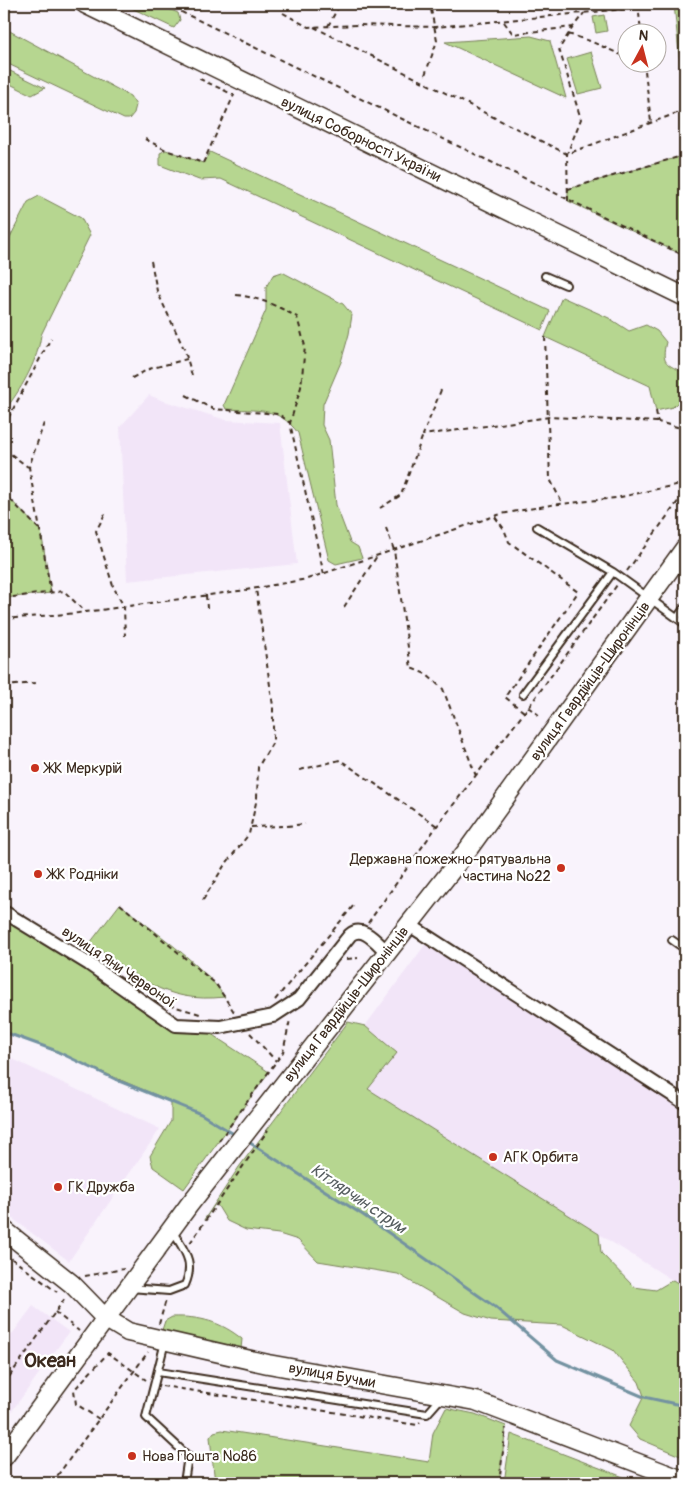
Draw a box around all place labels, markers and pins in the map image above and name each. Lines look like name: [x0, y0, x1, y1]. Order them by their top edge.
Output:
place label: ЖК Меркурій: [43, 759, 122, 778]
marker: ЖК Меркурій: [29, 762, 41, 774]
place label: Державна пожежно-рятувальна частина №22: [349, 850, 551, 886]
marker: Державна пожежно-рятувальна частина №22: [555, 862, 567, 874]
place label: ЖК Родніки: [46, 865, 118, 884]
marker: ЖК Родніки: [32, 868, 44, 880]
place label: АГК Орбита: [503, 1148, 578, 1167]
marker: АГК Орбита: [487, 1151, 499, 1163]
place label: ГК Дружба: [68, 1178, 135, 1197]
marker: ГК Дружба: [52, 1181, 64, 1193]
place label: Нова Пошта №86: [142, 1447, 257, 1466]
marker: Нова Пошта №86: [126, 1450, 138, 1462]

